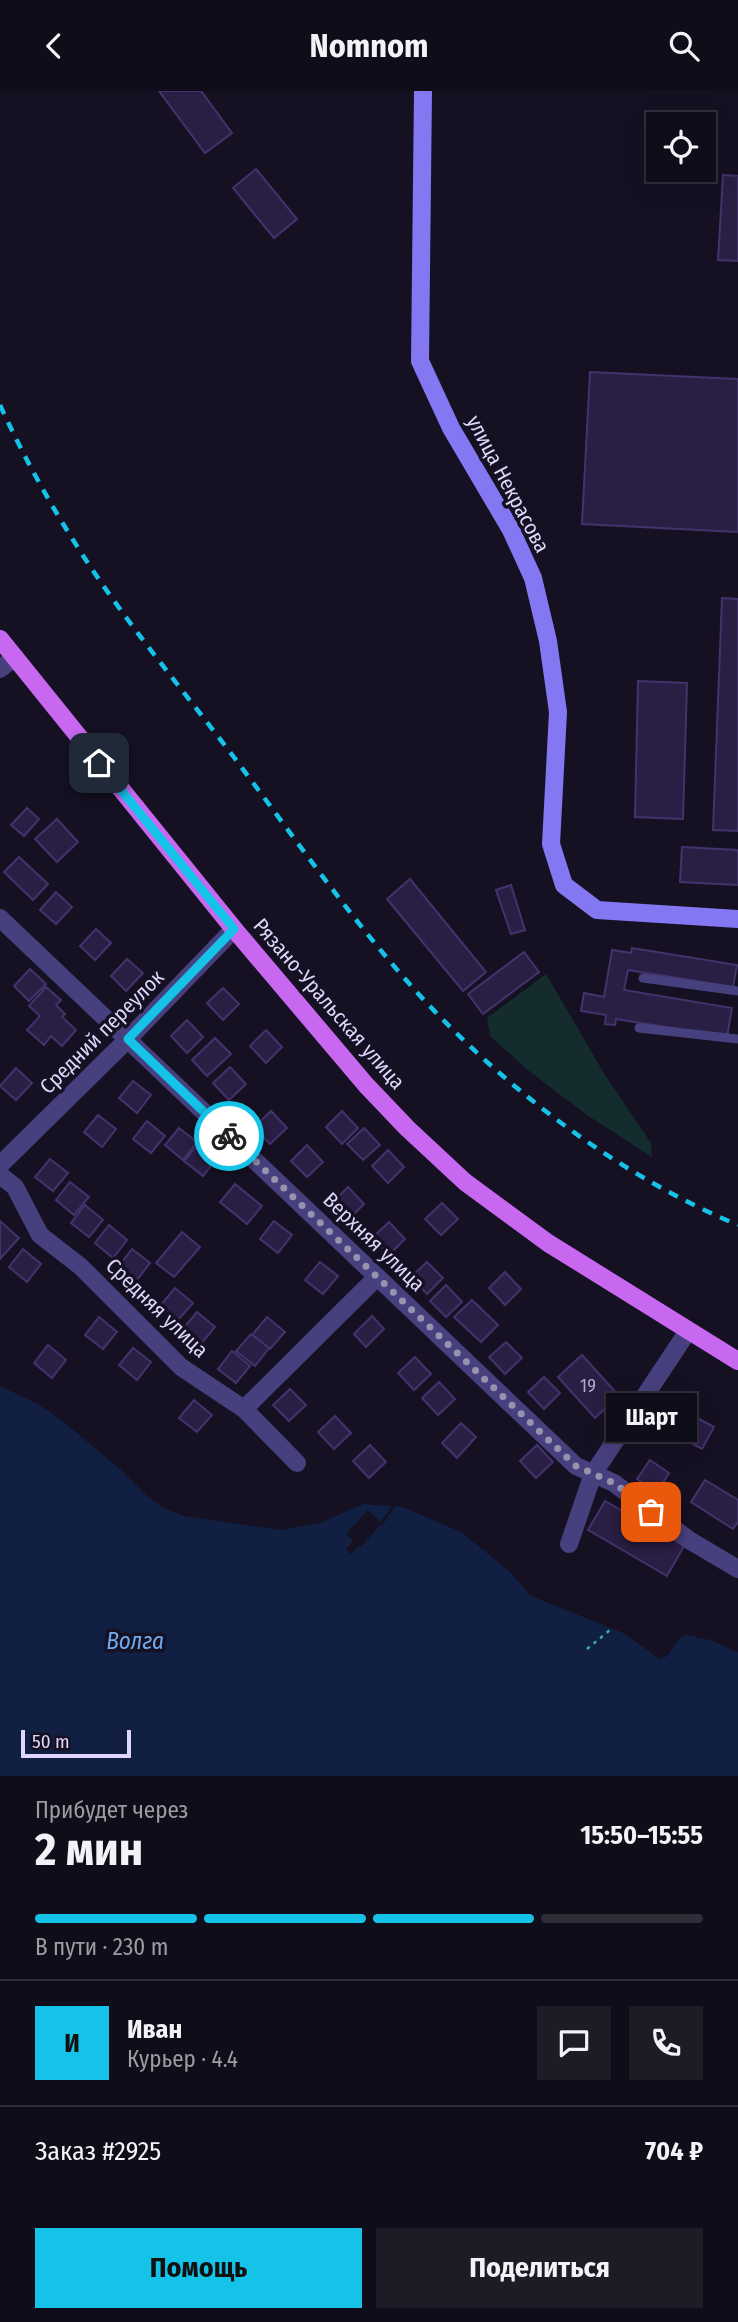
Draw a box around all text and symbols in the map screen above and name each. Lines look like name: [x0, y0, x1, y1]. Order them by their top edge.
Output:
icon: back: [35, 27, 73, 65]
text: Nomnom: [310, 27, 428, 65]
icon: search: [665, 27, 703, 65]
map controls: [646, 112, 716, 182]
button: locate: [646, 112, 716, 182]
street label: улица Некрасова: [461, 411, 555, 557]
pin: [69, 733, 129, 793]
icon: home: [80, 744, 118, 782]
street label: Рязано-Уральская улица: [248, 913, 410, 1095]
street label: Средний переулок: [34, 964, 170, 1100]
courier: [194, 1101, 264, 1171]
icon: bike: [210, 1117, 248, 1155]
street label: Верхняя улица: [318, 1187, 430, 1297]
street label: Средняя улица: [100, 1253, 214, 1363]
house number: 19: [580, 1375, 596, 1397]
callout: Шарт: [606, 1393, 696, 1442]
text: Шарт: [625, 1403, 678, 1431]
pin: [621, 1482, 681, 1542]
icon: bag: [632, 1493, 670, 1531]
water label: Волга: [106, 1627, 164, 1655]
scale bar: [21, 1727, 131, 1759]
text: 50 m: [32, 1730, 70, 1753]
text: Прибудет через: [35, 1796, 188, 1824]
text: 15:50–15:55: [580, 1820, 703, 1851]
text: 2 мин: [35, 1822, 143, 1877]
text: В пути · 230 m: [35, 1933, 168, 1961]
button: chat: [537, 2006, 611, 2080]
button: phone: [629, 2006, 703, 2080]
text: Иван: [127, 2014, 182, 2045]
text: И: [64, 2028, 80, 2059]
text: Курьер · 4.4: [127, 2045, 238, 2073]
text: Заказ #2925: [35, 2136, 161, 2167]
text: 704 ₽: [645, 2136, 703, 2167]
button: Помощь: [35, 2228, 362, 2308]
button: Поделиться: [376, 2228, 703, 2308]

